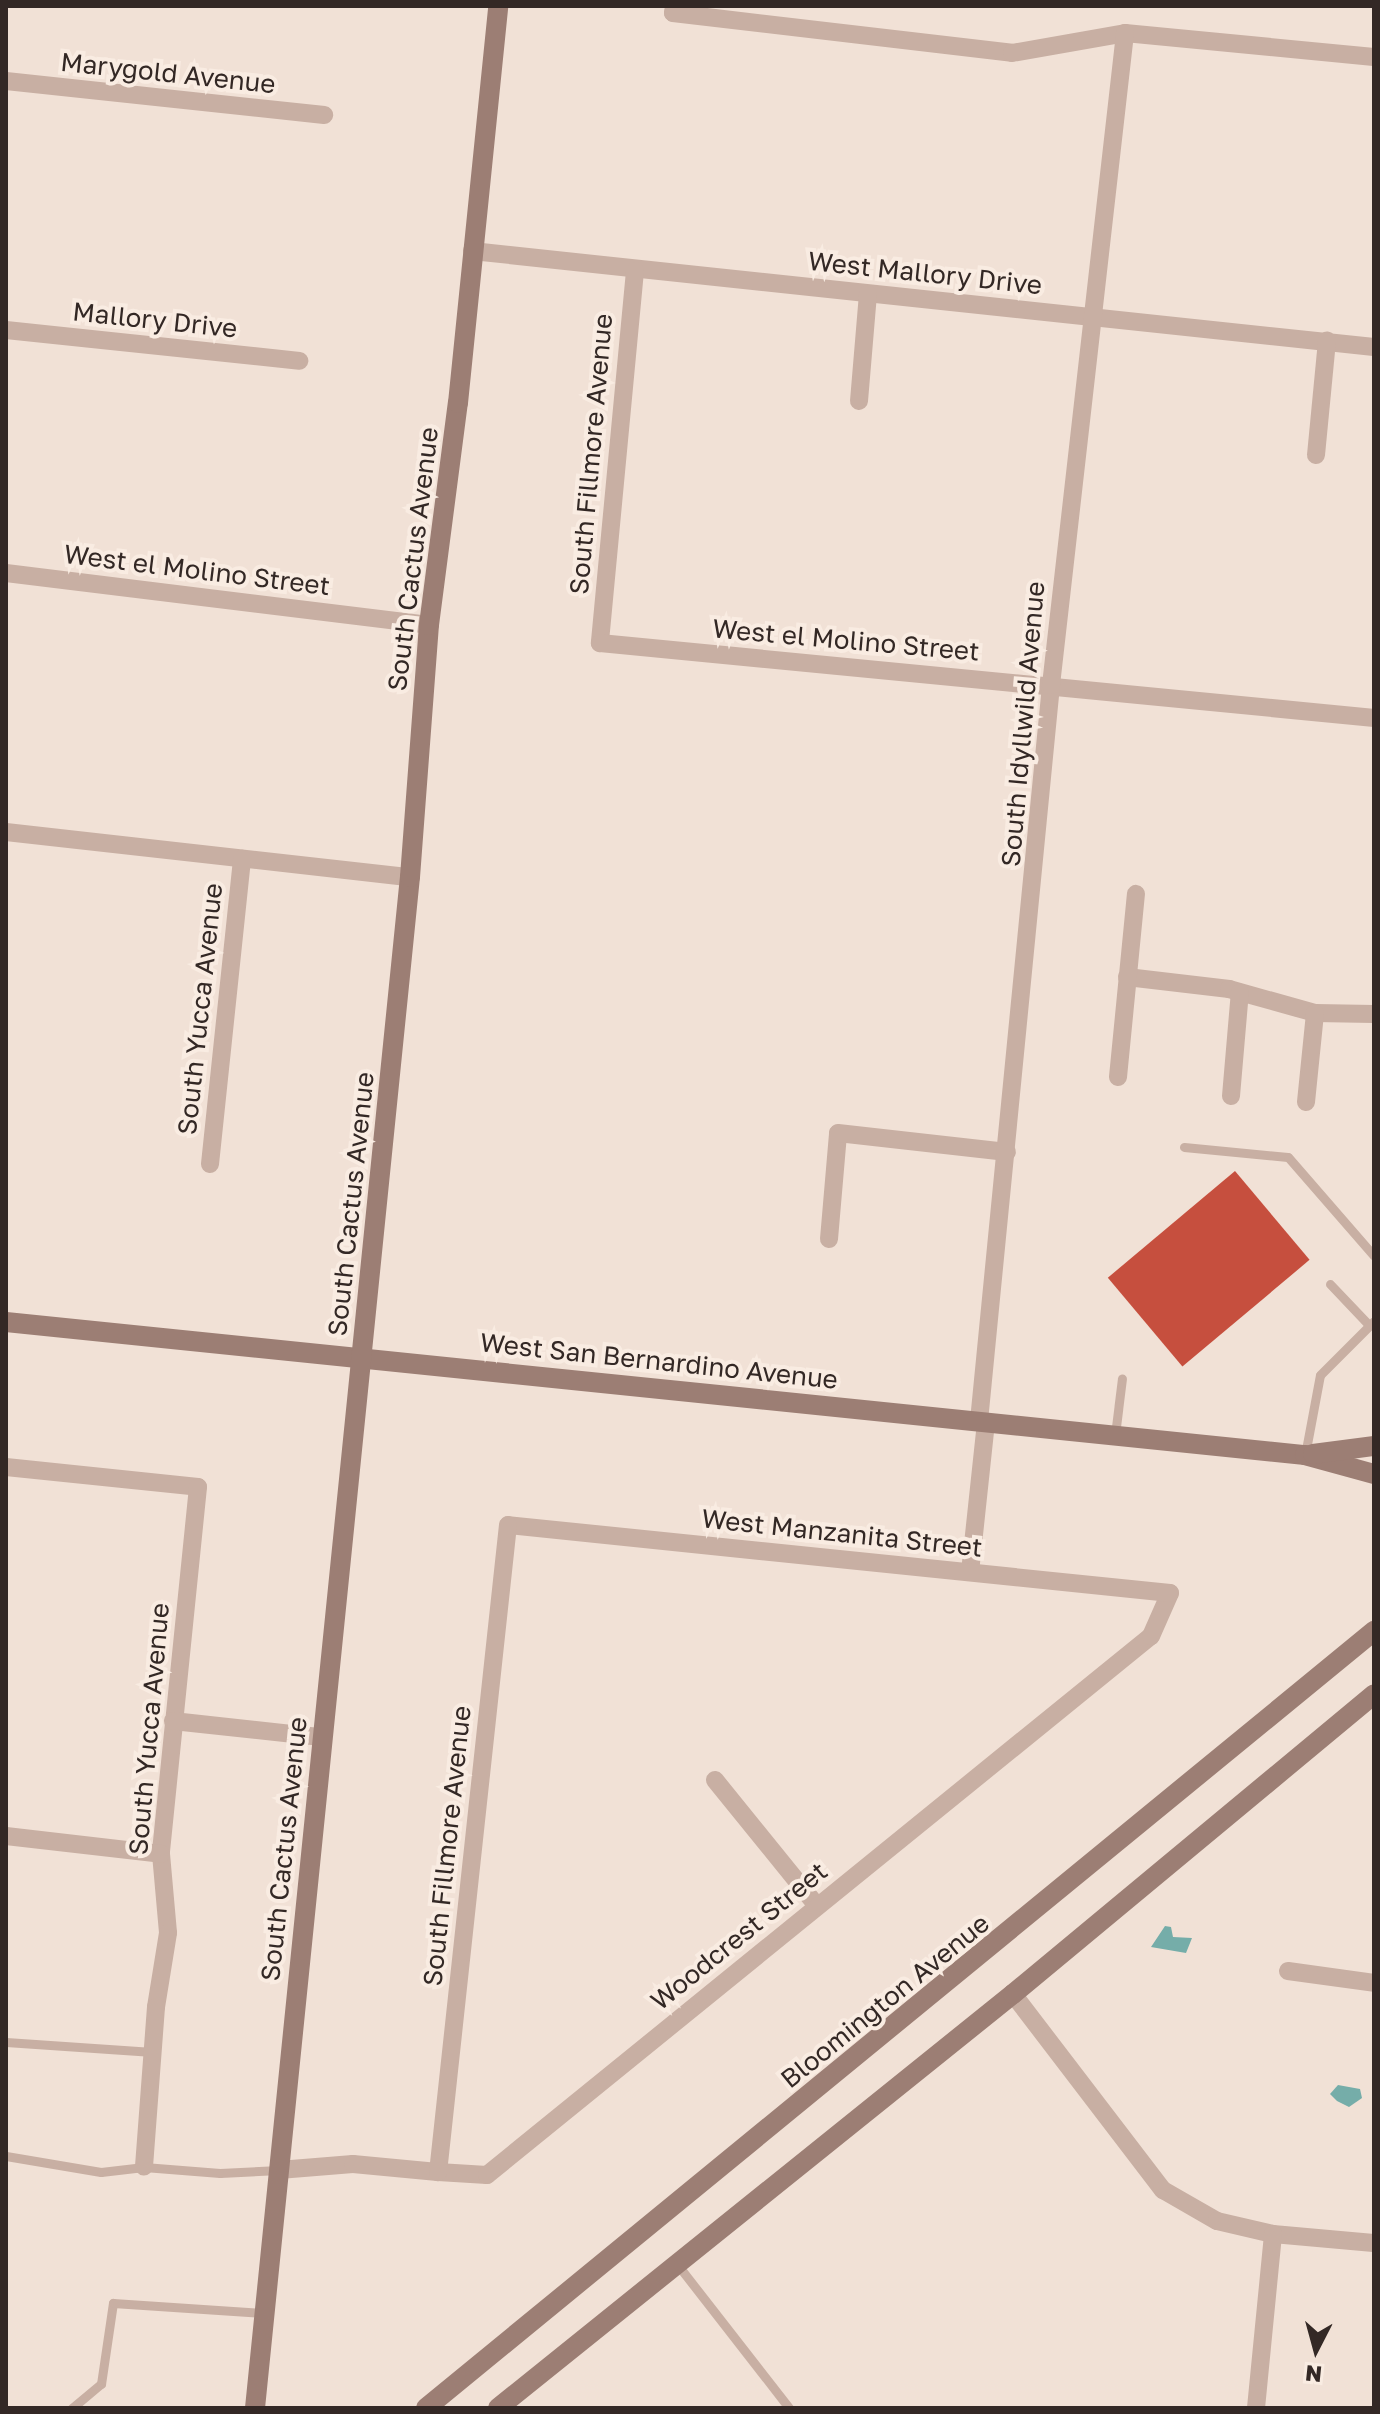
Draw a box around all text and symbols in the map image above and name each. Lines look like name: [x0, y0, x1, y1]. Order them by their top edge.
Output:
street label: Marygold Avenue: [59, 46, 277, 100]
street label: West Mallory Drive: [806, 245, 1044, 301]
street label: Mallory Drive: [71, 296, 239, 344]
street label: South Fillmore Avenue: [563, 312, 619, 596]
street label: South Cactus Avenue: [381, 425, 445, 693]
street label: West el Molino Street: [62, 538, 332, 602]
street label: South Idyllwild Avenue: [995, 580, 1051, 868]
street label: West el Molino Street: [711, 613, 981, 667]
street label: South Yucca Avenue: [171, 882, 229, 1136]
street label: South Cactus Avenue: [322, 1070, 380, 1338]
street label: West San Bernardino Avenue: [479, 1327, 839, 1395]
street label: West Manzanita Street: [700, 1503, 984, 1563]
street label: South Yucca Avenue: [122, 1602, 176, 1856]
street label: South Fillmore Avenue: [417, 1704, 477, 1988]
street label: South Cactus Avenue: [255, 1715, 313, 1983]
street label: Woodcrest Street: [645, 1855, 833, 2017]
street label: Bloomington Avenue: [775, 1907, 995, 2095]
north arrow: [1276, 2310, 1356, 2390]
text: N: [1304, 2360, 1323, 2389]

